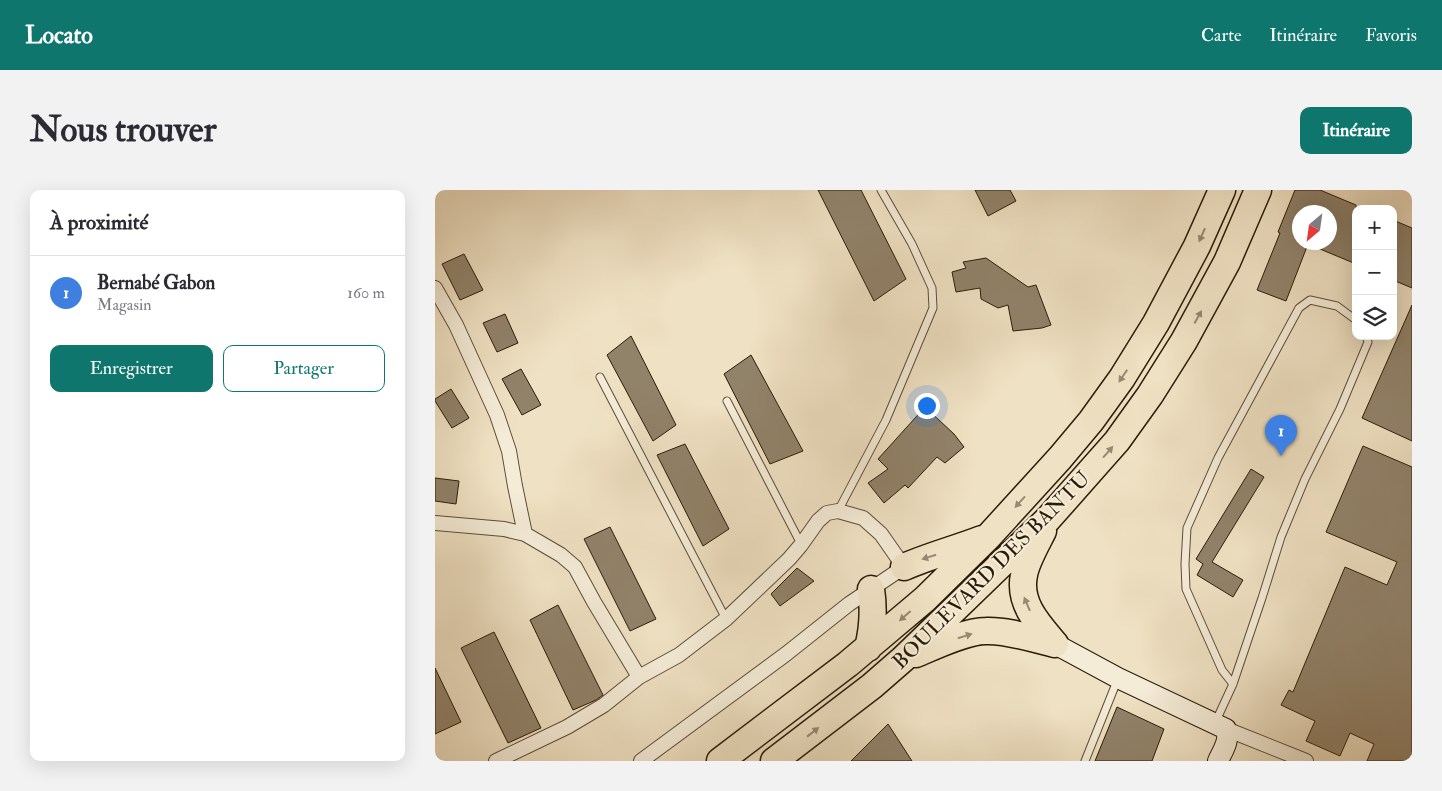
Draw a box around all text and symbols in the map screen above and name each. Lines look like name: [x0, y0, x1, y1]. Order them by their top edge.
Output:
text: Locato: [25, 20, 93, 51]
text: Carte: [1201, 24, 1242, 47]
text: Itinéraire: [1270, 24, 1337, 47]
text: Favoris: [1365, 24, 1417, 47]
button: Itinéraire: [1300, 107, 1412, 154]
text: Nous trouver: [30, 108, 217, 152]
north arrow: [1292, 205, 1337, 250]
map controls: [1352, 205, 1397, 340]
button: +: [1352, 205, 1397, 250]
text: À proximité: [50, 209, 148, 236]
one-way arrow: [1198, 228, 1206, 242]
button: −: [1352, 250, 1397, 295]
text: Bernabé Gabon: [97, 271, 215, 295]
text: 1: [63, 283, 69, 303]
text: 160 m: [347, 283, 385, 303]
text: Magasin: [97, 295, 151, 315]
button: layers: [1352, 295, 1397, 340]
one-way arrow: [1194, 310, 1202, 324]
button: Enregistrer: [50, 345, 213, 392]
button: Partager: [223, 345, 385, 392]
one-way arrow: [1118, 370, 1128, 383]
your location: [914, 393, 940, 419]
pin: 1: [1265, 415, 1297, 456]
one-way arrow: [1102, 445, 1113, 458]
street label: BOULEVARD DES BANTU: [887, 465, 1096, 675]
one-way arrow: [1014, 495, 1026, 507]
one-way arrow: [921, 553, 936, 561]
one-way arrow: [1023, 596, 1031, 611]
one-way arrow: [898, 611, 911, 622]
one-way arrow: [957, 632, 972, 639]
one-way arrow: [806, 726, 819, 737]

